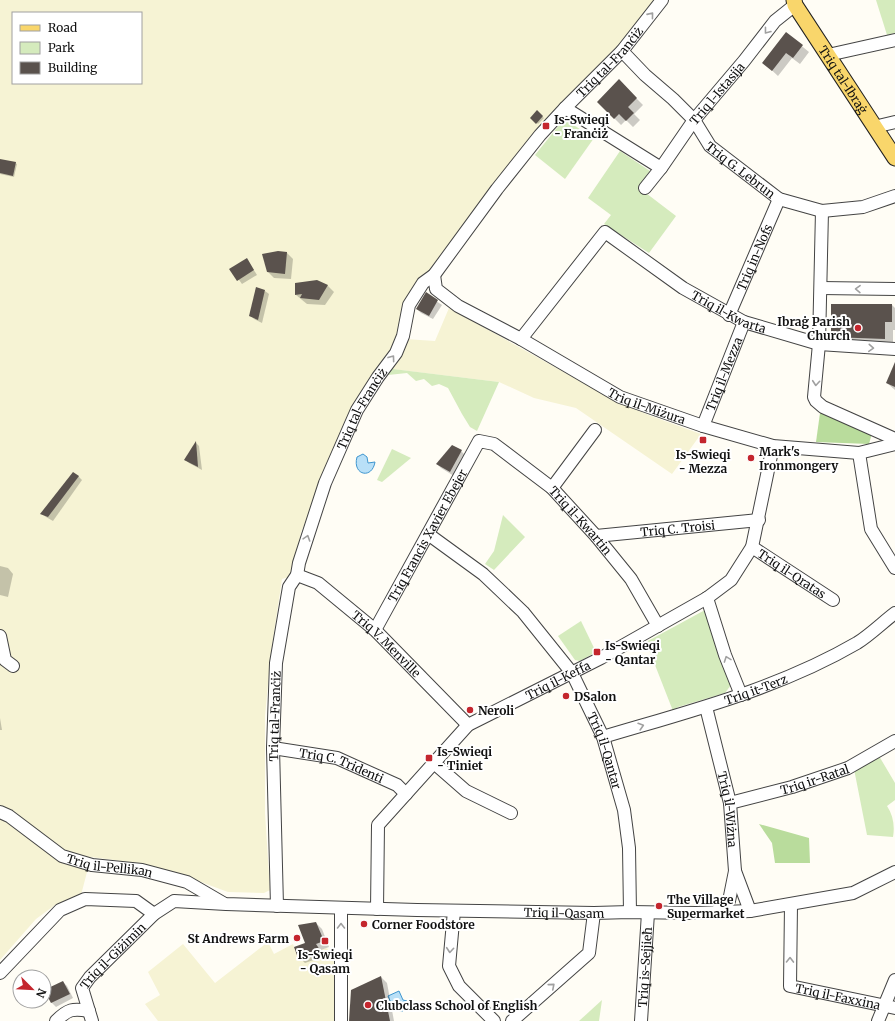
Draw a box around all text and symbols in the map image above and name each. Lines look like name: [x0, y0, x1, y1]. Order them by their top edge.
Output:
legend: [12, 12, 142, 84]
one-way arrow: [647, 12, 654, 20]
text: Road: [48, 20, 77, 35]
street label: Triq tal-Franċiż: [573, 23, 646, 100]
one-way arrow: [764, 27, 771, 34]
text: Park: [48, 40, 75, 55]
street label: Triq tal-Ibraġ: [816, 43, 872, 117]
street label: Triq l-Istasija: [686, 58, 748, 128]
text: Building: [48, 60, 98, 75]
place label: Is-Swieqi - Franċiż: [554, 112, 609, 141]
marker: Is-Swieqi - Franċiż: [541, 121, 551, 131]
street label: Triq G. Lebrun: [703, 138, 778, 201]
street label: Triq in-Nofs: [733, 221, 775, 293]
one-way arrow: [855, 285, 861, 293]
street label: Triq il-Kwarta: [689, 287, 769, 336]
place label: Ibraġ Parish Church: [777, 314, 850, 343]
marker: Ibraġ Parish Church: [853, 323, 863, 333]
street label: Triq il-Mezza: [702, 334, 745, 413]
one-way arrow: [868, 343, 874, 352]
one-way arrow: [387, 355, 395, 362]
street label: Triq tal-Franċiż: [333, 364, 390, 452]
one-way arrow: [811, 380, 820, 386]
street label: Triq il-Miżura: [605, 384, 688, 427]
marker: Is-Swieqi - Mezza: [698, 435, 708, 445]
place label: Mark's Ironmongery: [759, 444, 839, 473]
place label: Is-Swieqi - Mezza: [675, 447, 731, 476]
marker: Mark's Ironmongery: [746, 453, 756, 463]
street label: Triq Francis Xavier Ebejer: [384, 466, 470, 605]
street label: Triq il-Kwartin: [546, 483, 615, 557]
street label: Triq C. Troisi: [639, 517, 716, 539]
one-way arrow: [302, 535, 311, 542]
street label: Triq il-Qratas: [755, 546, 829, 601]
street label: Triq V. Menville: [349, 607, 424, 680]
place label: Is-Swieqi - Qantar: [605, 638, 660, 667]
marker: Is-Swieqi - Qantar: [592, 647, 602, 657]
one-way arrow: [723, 655, 731, 662]
street label: Triq il-Keffa: [523, 657, 593, 702]
street label: Triq tal-Franċiż: [265, 670, 283, 762]
street label: Triq it-Terz: [722, 670, 790, 707]
place label: DSalon: [574, 689, 616, 704]
marker: DSalon: [561, 691, 571, 701]
place label: Neroli: [478, 703, 514, 718]
marker: Neroli: [465, 705, 475, 715]
street label: Triq il-Qantar: [585, 710, 625, 791]
one-way arrow: [637, 722, 644, 731]
place label: Is-Swieqi - Tiniet: [437, 744, 492, 773]
street label: Triq C. Tridenti: [298, 745, 386, 786]
marker: Is-Swieqi - Tiniet: [424, 753, 434, 763]
street label: Triq ir-Ratal: [779, 761, 851, 797]
street label: Triq il-Wiżna: [715, 770, 741, 848]
street label: Triq il-Pellikan: [65, 850, 154, 880]
place label: The Village Supermarket: [667, 892, 745, 921]
marker: The Village Supermarket: [654, 901, 664, 911]
street label: Triq il-Qasam: [524, 904, 605, 921]
place label: Corner Foodstore: [372, 917, 475, 932]
street label: Triq il-Giżimin: [76, 919, 149, 992]
marker: Corner Foodstore: [359, 919, 369, 929]
one-way arrow: [337, 923, 345, 929]
street label: Triq is-Sejjieħ: [634, 926, 655, 1008]
place label: St Andrews Farm: [187, 931, 289, 946]
marker: St Andrews Farm: [292, 933, 302, 943]
marker: Is-Swieqi - Qasam: [320, 936, 330, 946]
place label: Is-Swieqi - Qasam: [297, 947, 353, 976]
one-way arrow: [446, 947, 455, 953]
one-way arrow: [786, 957, 794, 963]
north arrow: [12, 969, 52, 1009]
street label: Triq il-Faxxina: [794, 980, 882, 1012]
one-way arrow: [547, 984, 554, 991]
text: N: [33, 986, 49, 1000]
place label: Clubclass School of English: [376, 998, 538, 1013]
marker: Clubclass School of English: [363, 1000, 373, 1010]

